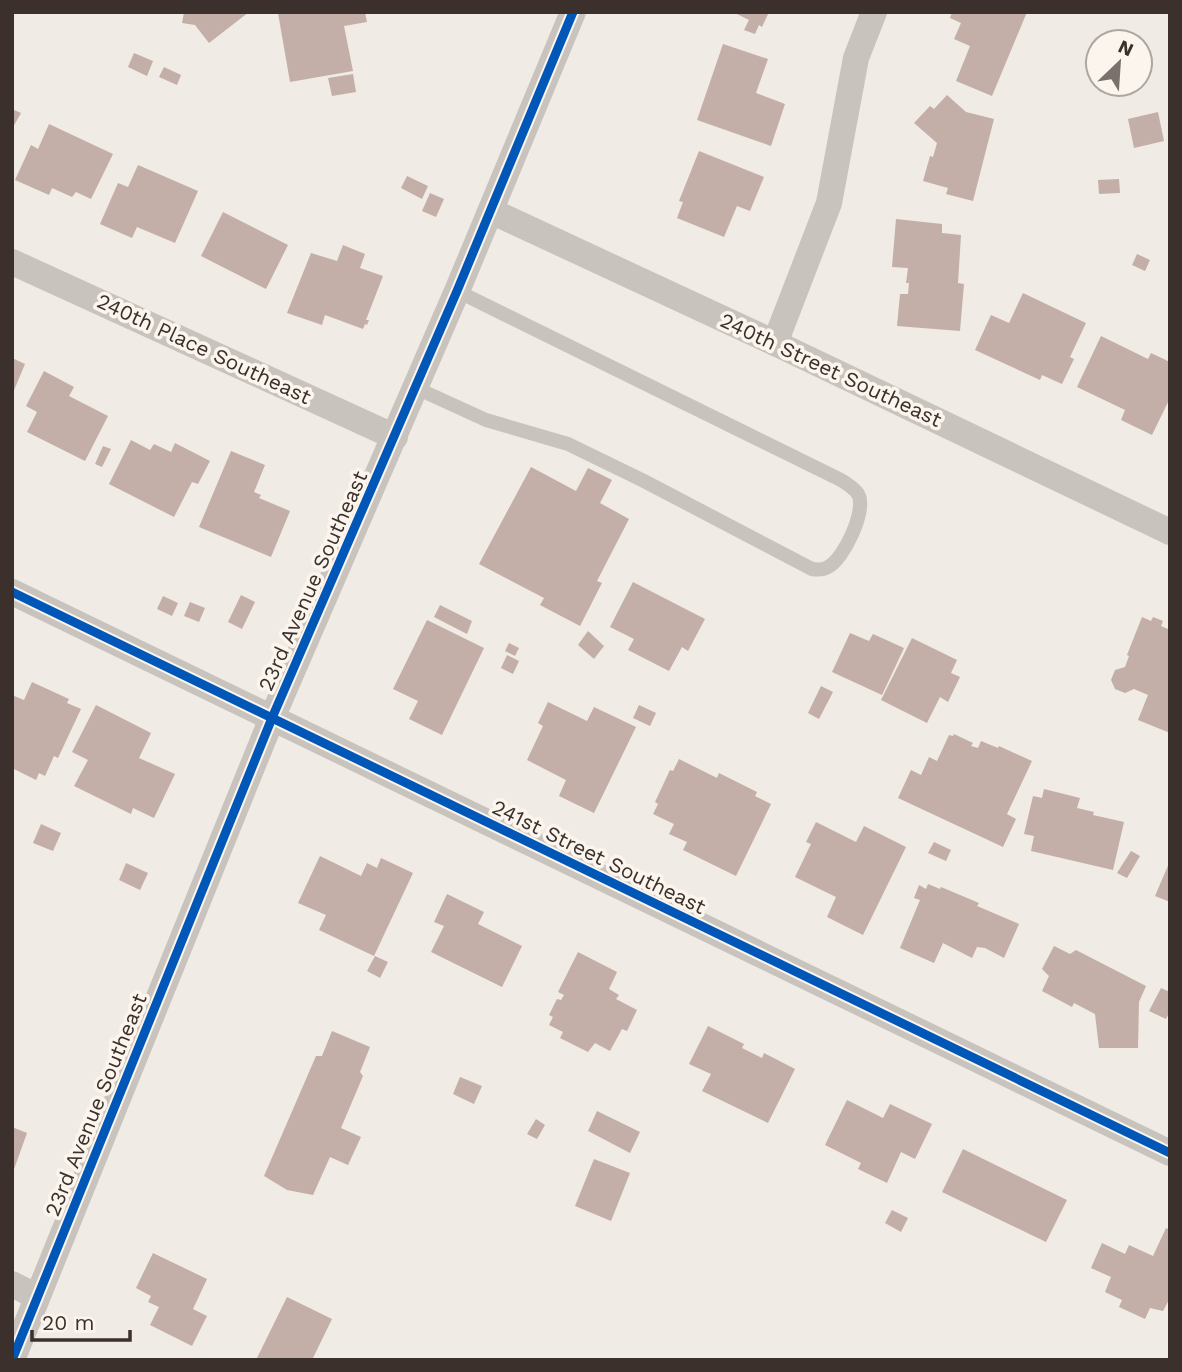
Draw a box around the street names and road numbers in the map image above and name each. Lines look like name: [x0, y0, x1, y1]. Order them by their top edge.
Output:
street label: 240th Place Southeast: [93, 288, 315, 409]
street label: 240th Street Southeast: [716, 307, 946, 432]
street label: 23rd Avenue Southeast: [253, 467, 373, 695]
street label: 241st Street Southeast: [488, 794, 710, 919]
street label: 23rd Avenue Southeast: [39, 989, 152, 1220]

